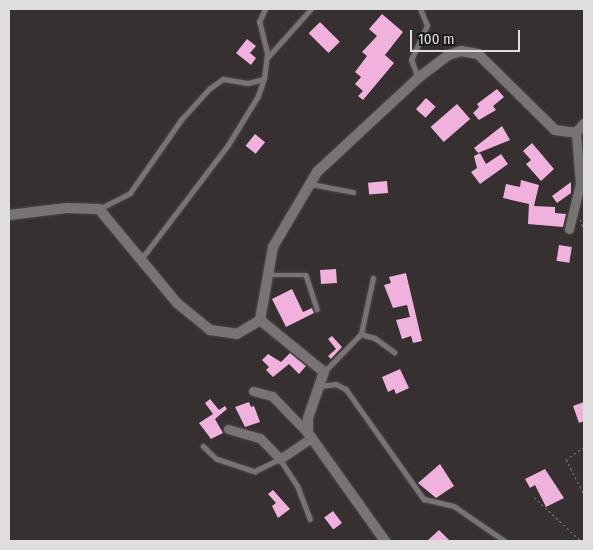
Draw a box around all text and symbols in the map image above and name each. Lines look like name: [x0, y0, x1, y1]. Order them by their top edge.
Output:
scale bar: [413, 20, 523, 52]
text: 100 m: [418, 30, 455, 48]

